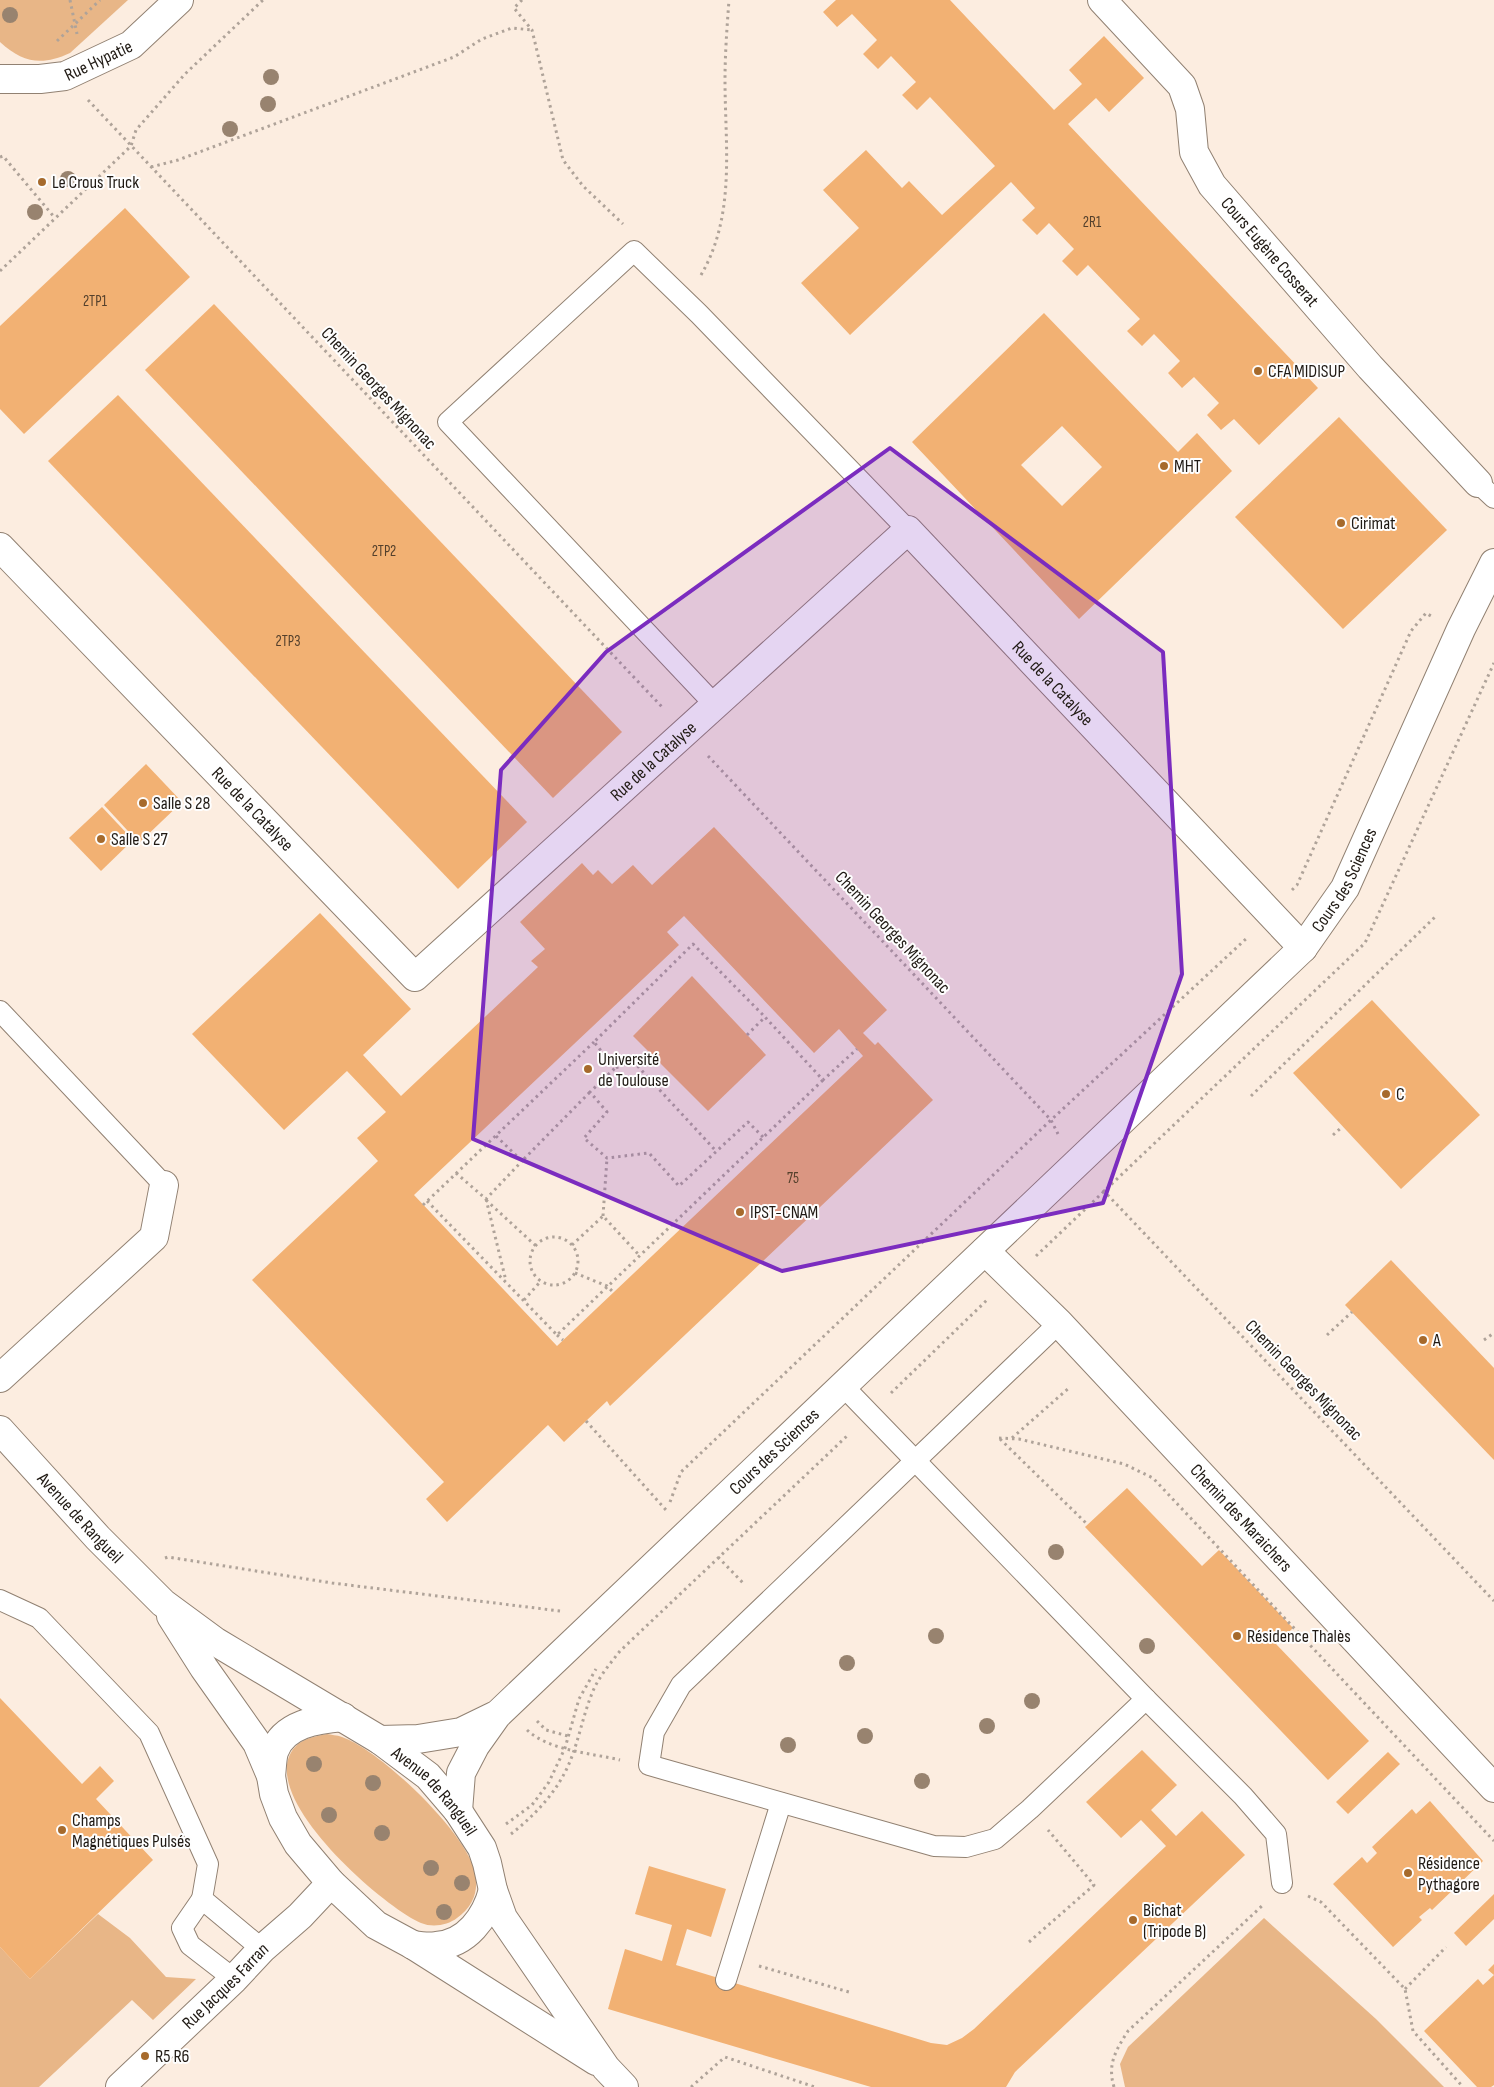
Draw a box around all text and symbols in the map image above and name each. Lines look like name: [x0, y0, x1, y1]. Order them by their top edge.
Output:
street label: Rue Hypatie: [61, 36, 136, 86]
place label: Le Crous Truck: [52, 172, 139, 193]
marker: Le Crous Truck: [36, 176, 48, 188]
street label: Cours Eugène Cosserat: [1216, 193, 1323, 312]
house number: 2R1: [1083, 213, 1102, 232]
house number: 2TP1: [83, 292, 108, 311]
street label: Chemin Georges Mignonac: [317, 323, 441, 454]
place label: CFA MIDISUP: [1268, 361, 1345, 382]
marker: CFA MIDISUP: [1252, 365, 1264, 377]
place label: MHT: [1174, 456, 1201, 477]
marker: MHT: [1158, 460, 1170, 472]
place label: Cirimat: [1351, 513, 1396, 534]
marker: Cirimat: [1335, 517, 1347, 529]
house number: 2TP2: [372, 542, 396, 561]
house number: 2TP3: [276, 632, 300, 651]
street label: Rue de la Catalyse: [1008, 637, 1097, 730]
street label: Rue de la Catalyse: [606, 717, 701, 806]
street label: Rue de la Catalyse: [207, 763, 298, 856]
place label: Salle S 28: [153, 793, 210, 814]
marker: Salle S 28: [137, 797, 149, 809]
street label: Cours des Sciences: [1307, 825, 1381, 936]
place label: Salle S 27: [111, 829, 168, 850]
marker: Salle S 27: [95, 833, 107, 845]
street label: Chemin Georges Mignonac: [831, 867, 955, 998]
place label: Université de Toulouse: [598, 1049, 669, 1091]
marker: Université de Toulouse: [582, 1063, 594, 1075]
place label: C: [1396, 1084, 1405, 1105]
marker: C: [1380, 1088, 1392, 1100]
house number: 75: [787, 1169, 799, 1188]
place label: IPST-CNAM: [750, 1202, 818, 1223]
marker: IPST-CNAM: [734, 1206, 746, 1218]
street label: Chemin Georges Mignonac: [1241, 1316, 1367, 1445]
place label: A: [1432, 1330, 1441, 1351]
marker: A: [1417, 1334, 1429, 1346]
street label: Cours des Sciences: [725, 1404, 824, 1499]
street label: Chemin des Maraichers: [1185, 1460, 1296, 1576]
street label: Avenue de Rangueil: [32, 1468, 127, 1568]
place label: Résidence Thalès: [1247, 1626, 1351, 1647]
marker: Résidence Thalès: [1231, 1630, 1243, 1642]
street label: Avenue de Rangueil: [386, 1742, 481, 1840]
place label: Champs Magnétiques Pulsés: [72, 1810, 191, 1852]
marker: Champs Magnétiques Pulsés: [56, 1824, 68, 1836]
place label: Résidence Pythagore: [1418, 1853, 1480, 1895]
marker: Résidence Pythagore: [1402, 1867, 1414, 1879]
place label: Bichat (Tripode B): [1143, 1900, 1206, 1942]
marker: Bichat (Tripode B): [1127, 1914, 1139, 1926]
street label: Rue Jacques Farran: [178, 1938, 273, 2034]
place label: R5 R6: [155, 2046, 190, 2067]
marker: R5 R6: [139, 2050, 151, 2062]

